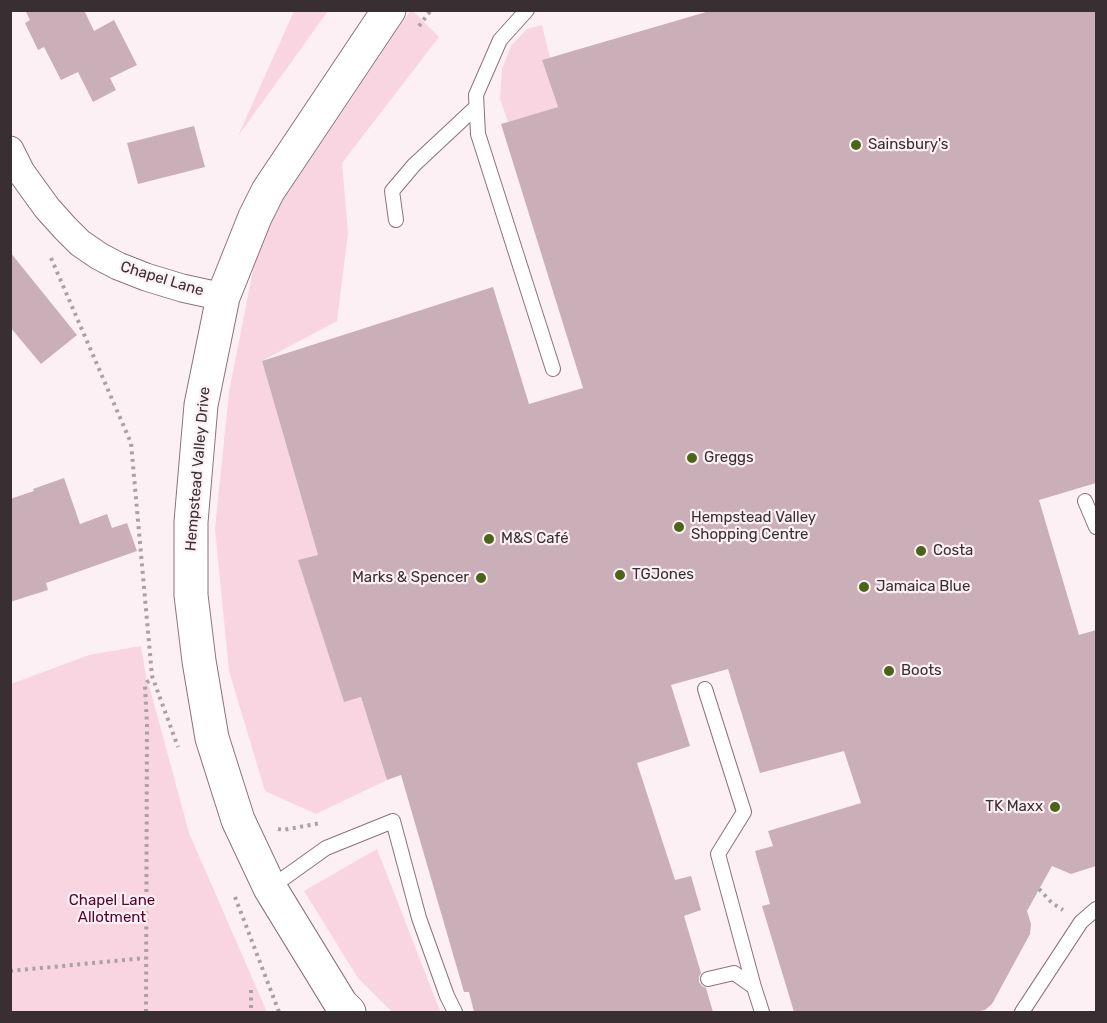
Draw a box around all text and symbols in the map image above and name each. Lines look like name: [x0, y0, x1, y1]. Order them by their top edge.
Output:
place label: Sainsbury's: [868, 136, 949, 154]
marker: Sainsbury's: [849, 138, 863, 152]
street label: Chapel Lane: [118, 258, 206, 300]
street label: Hempstead Valley Drive: [182, 386, 214, 552]
place label: Greggs: [704, 449, 754, 467]
marker: Greggs: [685, 451, 699, 465]
place label: Hempstead Valley Shopping Centre: [691, 509, 816, 544]
marker: Hempstead Valley Shopping Centre: [672, 520, 686, 534]
place label: M&S Café: [501, 530, 569, 548]
marker: M&S Café: [482, 532, 496, 546]
place label: Costa: [933, 542, 973, 560]
marker: Costa: [914, 544, 928, 558]
place label: TGJones: [632, 566, 694, 584]
marker: TGJones: [613, 568, 627, 582]
place label: Marks & Spencer: [352, 569, 469, 587]
marker: Marks & Spencer: [474, 571, 488, 585]
place label: Jamaica Blue: [876, 578, 970, 596]
marker: Jamaica Blue: [857, 580, 871, 594]
place label: Boots: [901, 662, 942, 680]
marker: Boots: [882, 664, 896, 678]
place label: TK Maxx: [985, 798, 1043, 816]
marker: TK Maxx: [1048, 800, 1062, 814]
park label: Chapel Lane Allotment: [69, 892, 155, 927]

